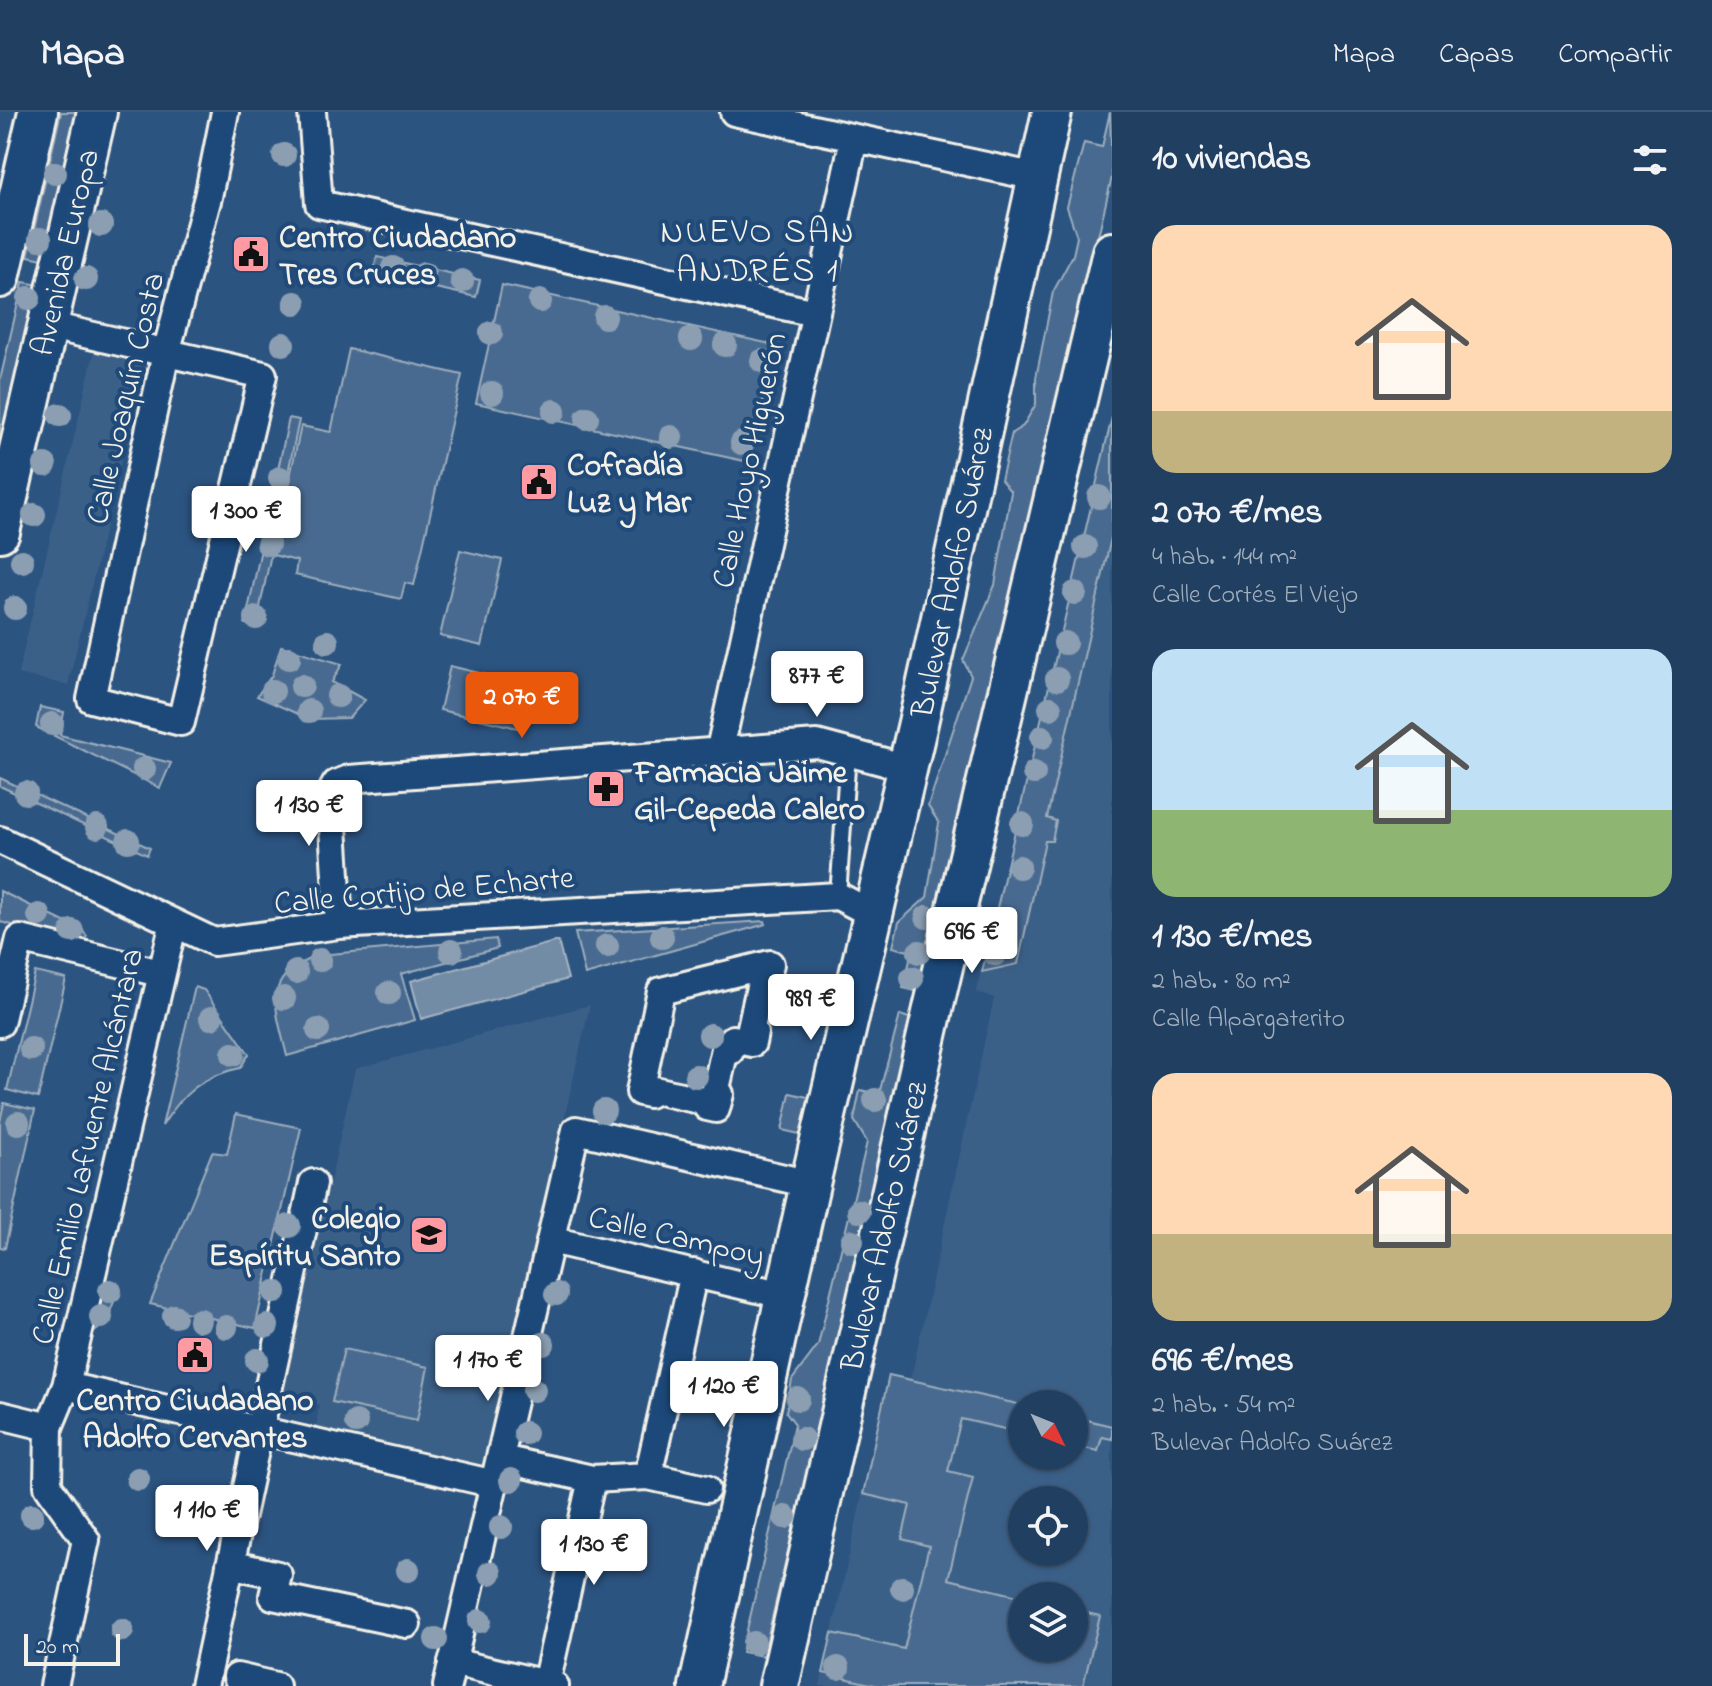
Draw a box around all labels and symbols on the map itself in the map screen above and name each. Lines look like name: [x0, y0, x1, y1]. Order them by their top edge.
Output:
street label: Avenida Europa: [21, 145, 114, 361]
district label: NUEVO SAN ANDRÉS 1: [660, 209, 856, 298]
place label: Centro Ciudadano Tres Cruces: [279, 216, 516, 300]
public building icon: Centro Ciudadano Tres Cruces: [230, 233, 272, 275]
street label: Calle Joaquín Costa: [76, 268, 179, 529]
street label: Calle Hoyo Higuerón: [701, 329, 801, 593]
street label: Bulevar Adolfo Suárez: [900, 423, 1008, 723]
place label: Cofradía Luz y Mar: [567, 444, 692, 529]
public building icon: Cofradía Luz y Mar: [518, 461, 560, 503]
pin: 1 300 €: [172, 486, 320, 554]
pin: 877 €: [761, 651, 873, 719]
pin: 2 070 €: [448, 672, 596, 740]
place label: Farmacia Jaime Gil-Cepeda Calero: [632, 751, 865, 835]
pharmacy icon: Farmacia Jaime Gil-Cepeda Calero: [585, 768, 627, 810]
pin: 1 130 €: [235, 780, 383, 848]
street label: Calle Cortijo de Echarte: [272, 856, 577, 929]
pin: 696 €: [916, 907, 1028, 975]
street label: Calle Emilio Lafuente Alcántara: [21, 944, 158, 1350]
pin: 989 €: [755, 974, 867, 1042]
street label: Bulevar Adolfo Suárez: [830, 1077, 943, 1377]
street label: Calle Campoy: [583, 1195, 769, 1281]
place label: Colegio Espíritu Santo: [209, 1197, 401, 1281]
school or university icon: Colegio Espíritu Santo: [408, 1214, 450, 1256]
public building icon: Centro Ciudadano Adolfo Cervantes: [174, 1334, 216, 1376]
pin: 1 170 €: [414, 1335, 562, 1403]
pin: 1 120 €: [650, 1361, 798, 1429]
place label: Centro Ciudadano Adolfo Cervantes: [76, 1379, 314, 1463]
north arrow: [1008, 1390, 1088, 1470]
pin: 1 110 €: [133, 1485, 281, 1553]
pin: 1 130 €: [520, 1519, 668, 1587]
scale bar: [24, 1630, 120, 1666]

